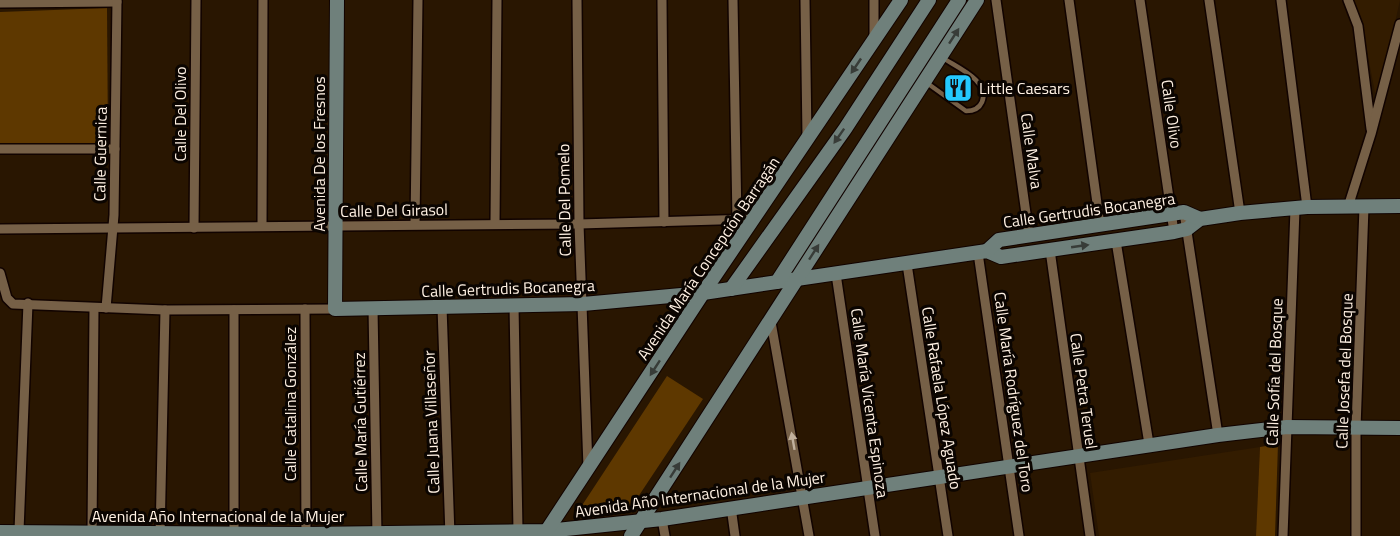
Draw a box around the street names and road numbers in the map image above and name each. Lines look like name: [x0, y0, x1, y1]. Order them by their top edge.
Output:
street label: Calle Del Olivo: [168, 66, 192, 162]
street label: Avenida De los Fresnos: [307, 76, 331, 232]
street label: Calle Olivo: [1155, 78, 1189, 150]
street label: Calle Guernica: [87, 106, 113, 202]
street label: Calle Malva: [1015, 111, 1049, 191]
street label: Calle Del Pomelo: [551, 143, 577, 257]
street label: Avenida María Concepción Barragán: [631, 151, 785, 365]
street label: Calle Gertrudis Bocanegra: [1001, 186, 1177, 234]
street label: Calle Del Girasol: [340, 197, 448, 223]
street label: Calle Gertrudis Bocanegra: [421, 273, 595, 303]
street label: Calle María Rodríguez del Toro: [988, 290, 1040, 494]
street label: Calle Josefa del Bosque: [1329, 293, 1359, 449]
street label: Calle Sofía del Bosque: [1259, 298, 1289, 446]
street label: Calle Rafaela López Aguado: [916, 305, 968, 491]
street label: Calle María Vicenta Espinoza: [845, 306, 895, 500]
street label: Calle Catalina González: [278, 327, 302, 481]
street label: Calle Petra Teruel: [1064, 332, 1104, 450]
street label: Calle Juana Villaseñor: [416, 350, 445, 494]
street label: Calle María Gutiérrez: [347, 352, 373, 492]
street label: Avenida Año Internacional de la Mujer: [573, 464, 827, 523]
street label: Avenida Año Internacional de la Mujer: [92, 504, 345, 528]

